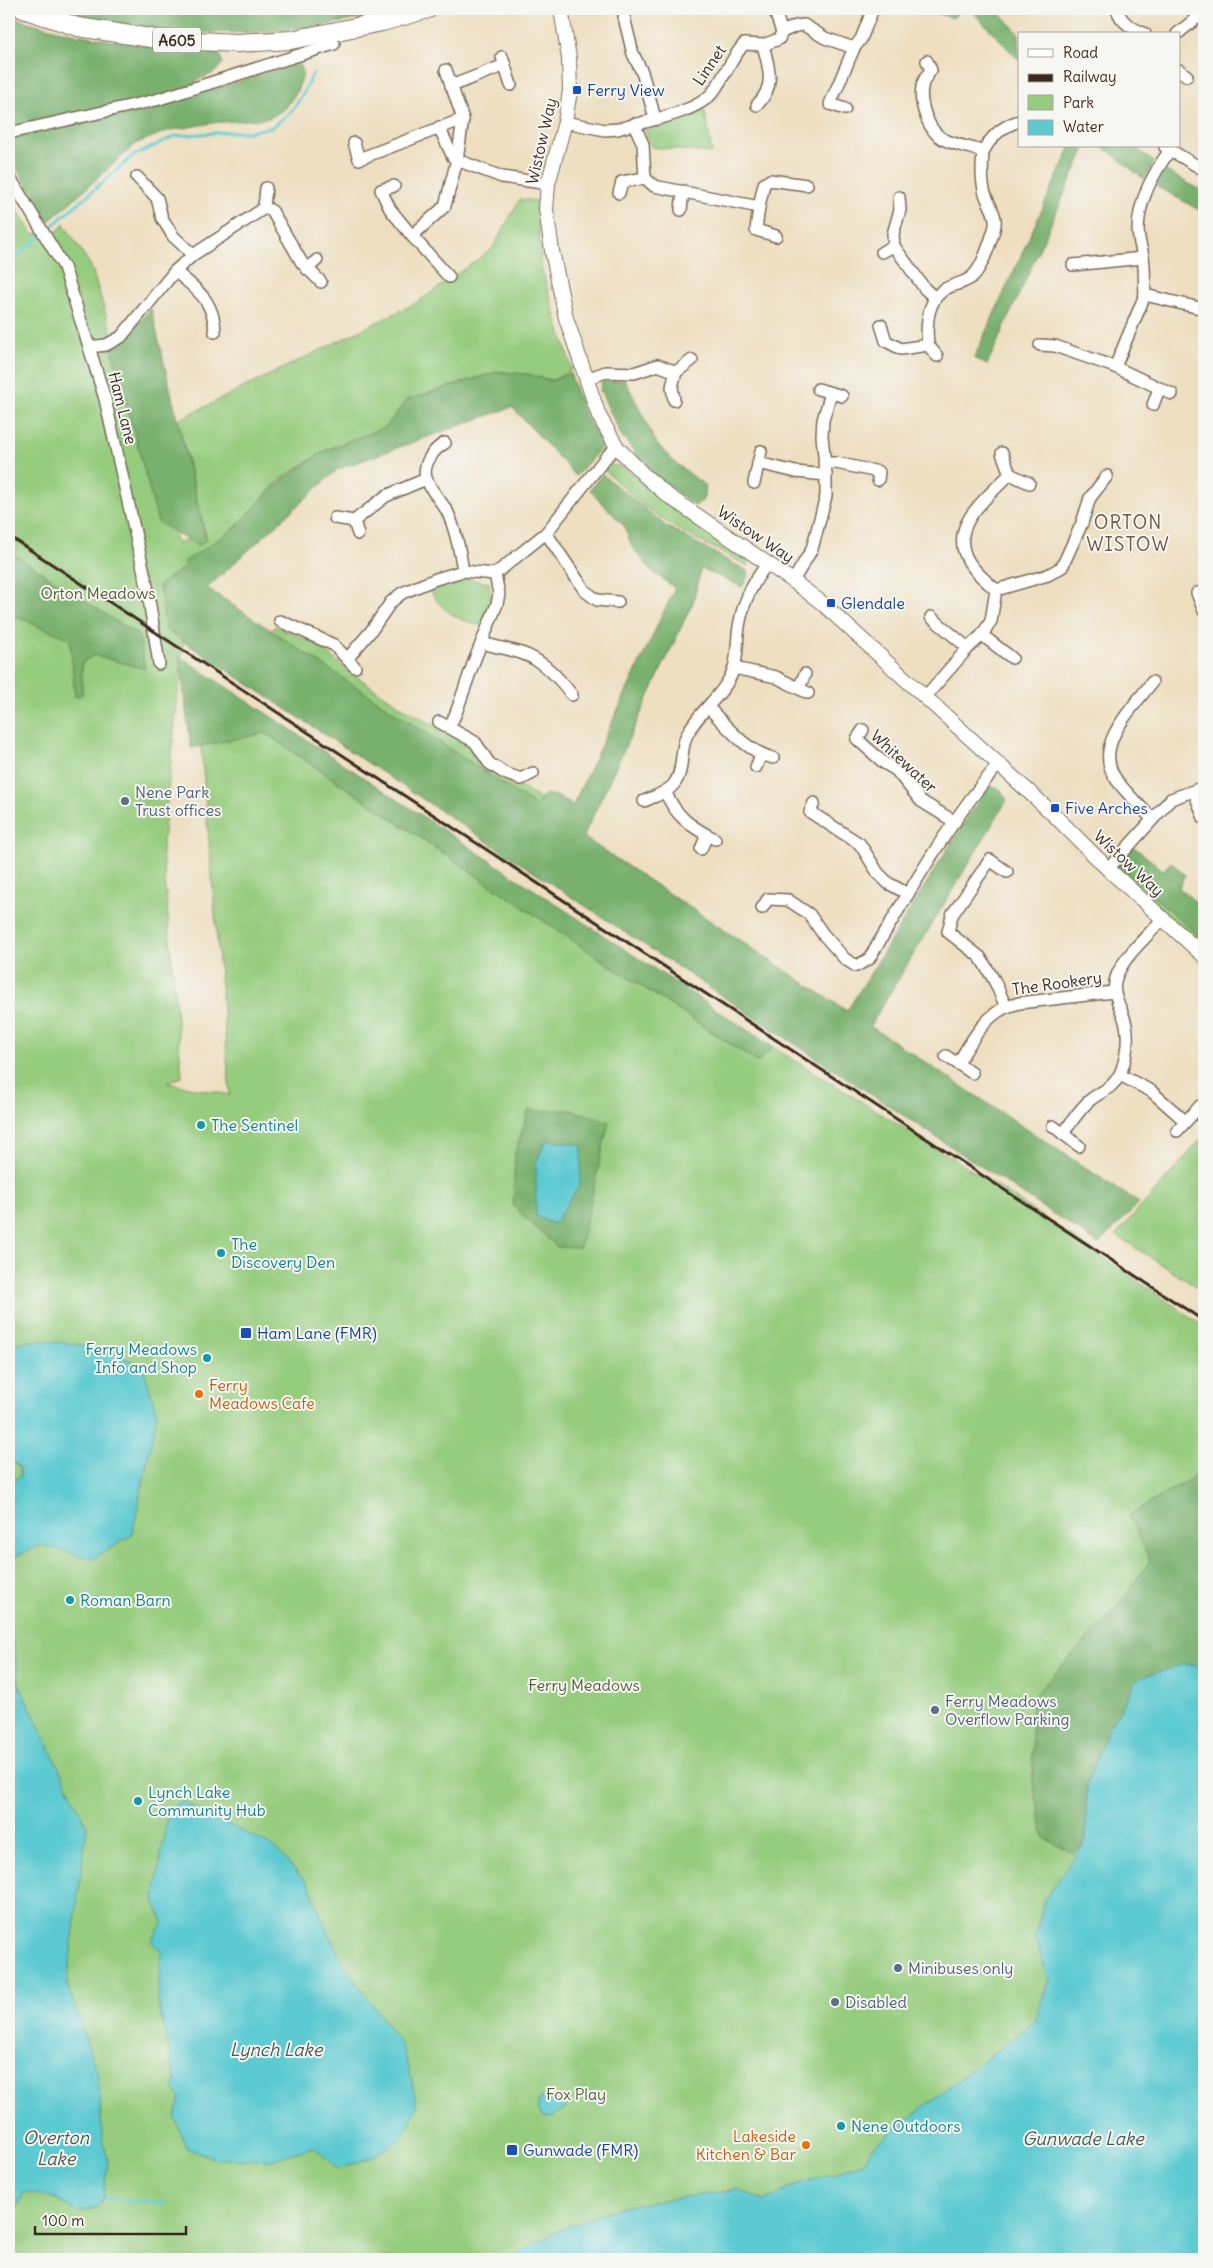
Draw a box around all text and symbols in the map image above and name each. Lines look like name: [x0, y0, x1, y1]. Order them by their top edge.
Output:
road number: A605: [153, 28, 201, 52]
legend: [1018, 32, 1180, 148]
street label: Linnet: [688, 40, 730, 89]
text: Road: [1063, 43, 1098, 62]
text: Railway: [1063, 67, 1117, 86]
place label: Ferry View: [587, 80, 665, 100]
marker: Ferry View: [571, 84, 583, 96]
text: Park: [1063, 93, 1094, 112]
street label: Wistow Way: [521, 96, 561, 186]
text: Water: [1063, 117, 1104, 136]
street label: Ham Lane: [104, 370, 142, 446]
street label: Wistow Way: [714, 501, 798, 567]
district label: ORTON WISTOW: [1086, 510, 1170, 556]
park label: Orton Meadows: [40, 583, 156, 603]
place label: Glendale: [841, 593, 905, 613]
marker: Glendale: [825, 597, 837, 609]
street label: Whitewater: [867, 725, 942, 797]
place label: Nene Park Trust offices: [135, 782, 221, 820]
marker: Nene Park Trust offices: [119, 795, 131, 807]
place label: Five Arches: [1065, 798, 1148, 818]
marker: Five Arches: [1049, 802, 1061, 814]
street label: Wistow Way: [1090, 826, 1168, 900]
street label: The Rookery: [1011, 967, 1103, 999]
place label: The Sentinel: [211, 1115, 298, 1135]
marker: The Sentinel: [195, 1119, 207, 1131]
place label: The Discovery Den: [231, 1234, 335, 1272]
marker: The Discovery Den: [215, 1247, 227, 1259]
place label: Ham Lane (FMR): [257, 1323, 377, 1343]
marker: Ham Lane (FMR): [239, 1326, 253, 1340]
place label: Ferry Meadows Info and Shop: [85, 1339, 197, 1377]
marker: Ferry Meadows Info and Shop: [201, 1352, 213, 1364]
place label: Ferry Meadows Cafe: [209, 1375, 315, 1413]
marker: Ferry Meadows Cafe: [193, 1388, 205, 1400]
place label: Roman Barn: [80, 1590, 171, 1610]
marker: Roman Barn: [64, 1594, 76, 1606]
park label: Ferry Meadows: [528, 1675, 640, 1695]
place label: Ferry Meadows Overflow Parking: [945, 1691, 1069, 1729]
marker: Ferry Meadows Overflow Parking: [929, 1704, 941, 1716]
place label: Lynch Lake Community Hub: [148, 1782, 266, 1820]
marker: Lynch Lake Community Hub: [132, 1795, 144, 1807]
place label: Minibuses only: [908, 1958, 1013, 1978]
marker: Minibuses only: [892, 1962, 904, 1974]
place label: Disabled: [845, 1992, 907, 2012]
marker: Disabled: [829, 1996, 841, 2008]
water label: Lynch Lake: [230, 2038, 324, 2061]
park label: Fox Play: [546, 2084, 606, 2104]
place label: Nene Outdoors: [851, 2116, 961, 2136]
marker: Nene Outdoors: [835, 2120, 847, 2132]
water label: Overton Lake: [23, 2126, 90, 2170]
place label: Lakeside Kitchen & Bar: [696, 2126, 796, 2164]
water label: Gunwade Lake: [1022, 2127, 1145, 2150]
marker: Lakeside Kitchen & Bar: [800, 2139, 812, 2151]
place label: Gunwade (FMR): [523, 2140, 639, 2160]
marker: Gunwade (FMR): [505, 2143, 519, 2157]
scale bar: [35, 2203, 186, 2235]
text: 100 m: [42, 2211, 84, 2230]

